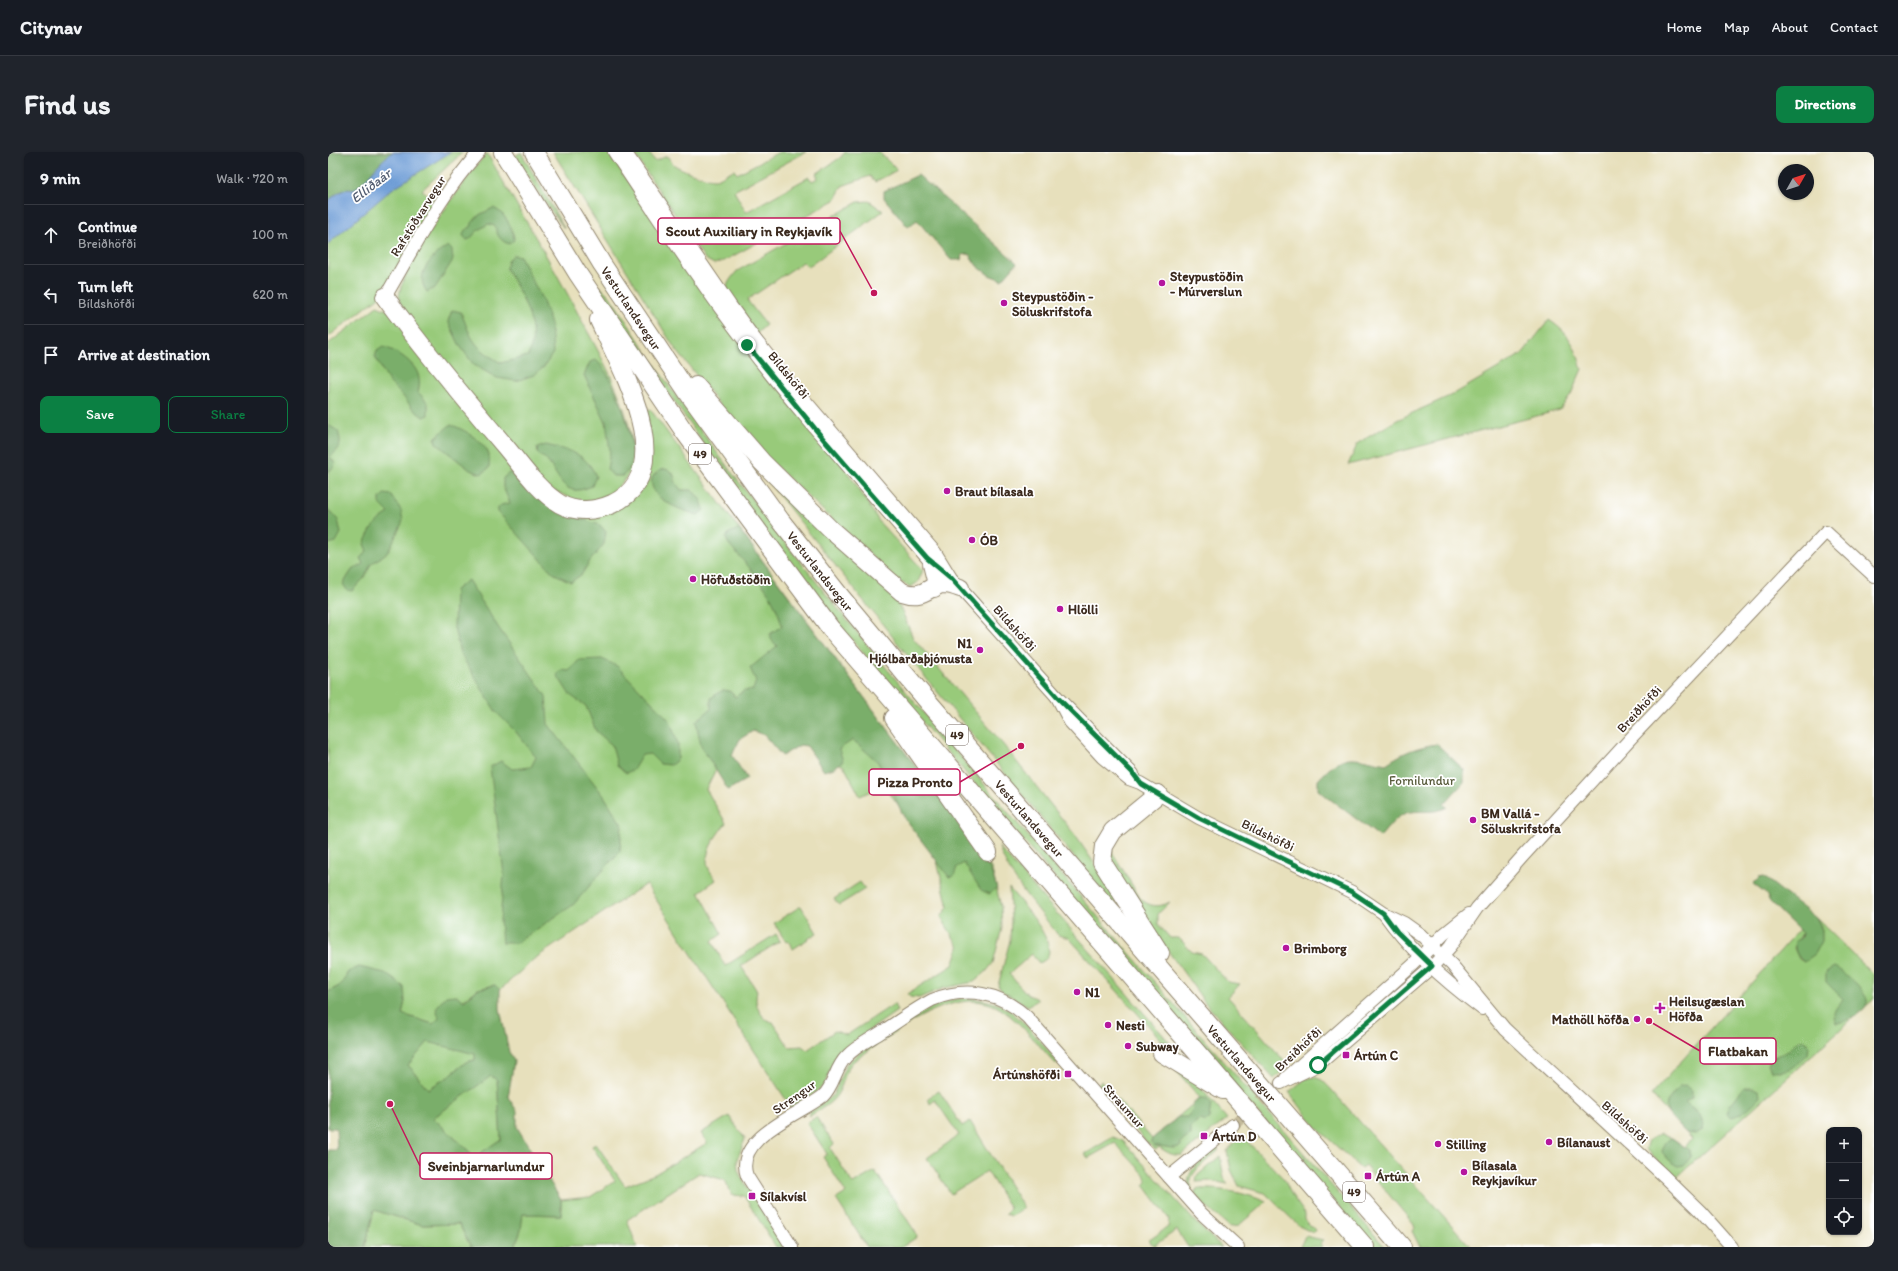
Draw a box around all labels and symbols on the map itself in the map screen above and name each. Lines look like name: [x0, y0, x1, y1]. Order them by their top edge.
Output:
water label: Elliðaár: [348, 164, 396, 207]
north arrow: [1778, 164, 1814, 200]
street label: Rafstöðvarvegur: [387, 173, 449, 259]
callout: Scout Auxiliary in Reykjavík: [658, 218, 840, 244]
text: Scout Auxiliary in Reykjavík: [666, 223, 833, 240]
street label: Vesturlandsvegur: [598, 263, 665, 353]
place label: Steypustöðin - Múrverslun: [1170, 269, 1244, 299]
marker: Steypustöðin - Múrverslun: [1157, 278, 1167, 288]
place label: Steypustöðin - Söluskrifstofa: [1012, 289, 1094, 319]
marker: Steypustöðin - Söluskrifstofa: [999, 298, 1009, 308]
route end: [738, 336, 756, 354]
street label: Bíldshöfði: [765, 348, 813, 402]
road number: 49: [689, 444, 711, 464]
place label: Braut bílasala: [955, 484, 1034, 499]
marker: Braut bílasala: [942, 486, 952, 496]
street label: Vesturlandsvegur: [784, 528, 857, 615]
place label: ÓB: [980, 532, 998, 548]
marker: ÓB: [967, 535, 977, 545]
place label: Höfuðstöðin: [701, 572, 771, 587]
marker: Höfuðstöðin: [688, 574, 698, 584]
street label: Bíldshöfði: [990, 602, 1040, 654]
place label: Hlölli: [1068, 602, 1098, 617]
marker: Hlölli: [1055, 604, 1065, 614]
place label: N1 Hjólbarðaþjónusta: [869, 636, 972, 667]
marker: N1 Hjólbarðaþjónusta: [975, 645, 985, 655]
street label: Breiðhöfði: [1614, 683, 1664, 735]
road number: 49: [946, 725, 968, 745]
callout: Pizza Pronto: [869, 769, 960, 795]
park label: Fornilundur: [1389, 773, 1456, 788]
text: Pizza Pronto: [877, 774, 953, 791]
street label: Vesturlandsvegur: [992, 777, 1068, 861]
place label: BM Vallá - Söluskrifstofa: [1481, 806, 1561, 836]
marker: BM Vallá - Söluskrifstofa: [1468, 815, 1478, 825]
street label: Bíldshöfði: [1239, 816, 1297, 854]
place label: Brimborg: [1294, 941, 1347, 957]
marker: Brimborg: [1281, 943, 1291, 953]
place label: N1: [1085, 985, 1100, 1000]
marker: N1: [1072, 987, 1082, 997]
place label: Heilsugæslan Höfða: [1669, 994, 1745, 1024]
marker: Heilsugæslan Höfða: [1654, 1002, 1666, 1014]
place label: Mathöll höfða: [1552, 1012, 1629, 1027]
marker: Mathöll höfða: [1632, 1014, 1642, 1024]
place label: Nesti: [1116, 1018, 1145, 1033]
marker: Nesti: [1103, 1020, 1113, 1030]
street label: Vesturlandsvegur: [1204, 1021, 1280, 1105]
street label: Breiðhöfði: [1272, 1024, 1324, 1074]
callout: Flatbakan: [1700, 1038, 1776, 1064]
place label: Subway: [1136, 1039, 1180, 1055]
marker: Subway: [1123, 1041, 1133, 1051]
text: Flatbakan: [1708, 1043, 1768, 1060]
place label: Ártún C: [1353, 1048, 1399, 1063]
marker: Ártún C: [1341, 1050, 1351, 1060]
route start: [1309, 1056, 1327, 1074]
place label: Ártúnshöfði: [992, 1067, 1060, 1082]
marker: Ártúnshöfði: [1063, 1069, 1073, 1079]
street label: Strengur: [769, 1077, 819, 1117]
street label: Straumur: [1100, 1081, 1148, 1132]
street label: Bíldshöfði: [1599, 1097, 1651, 1147]
place label: Ártún D: [1211, 1129, 1257, 1144]
marker: Ártún D: [1199, 1131, 1209, 1141]
place label: Bílanaust: [1557, 1135, 1611, 1150]
place label: Stilling: [1446, 1137, 1487, 1153]
marker: Bílanaust: [1544, 1137, 1554, 1147]
marker: Stilling: [1433, 1139, 1443, 1149]
callout: Sveinbjarnarlundur: [420, 1153, 552, 1179]
text: Sveinbjarnarlundur: [428, 1158, 545, 1175]
place label: Bílasala Reykjavíkur: [1472, 1158, 1538, 1189]
marker: Bílasala Reykjavíkur: [1459, 1167, 1469, 1177]
place label: Ártún A: [1375, 1169, 1421, 1184]
marker: Ártún A: [1363, 1171, 1373, 1181]
road number: 49: [1343, 1182, 1365, 1202]
place label: Sílakvísl: [760, 1189, 807, 1204]
marker: Sílakvísl: [747, 1191, 757, 1201]

